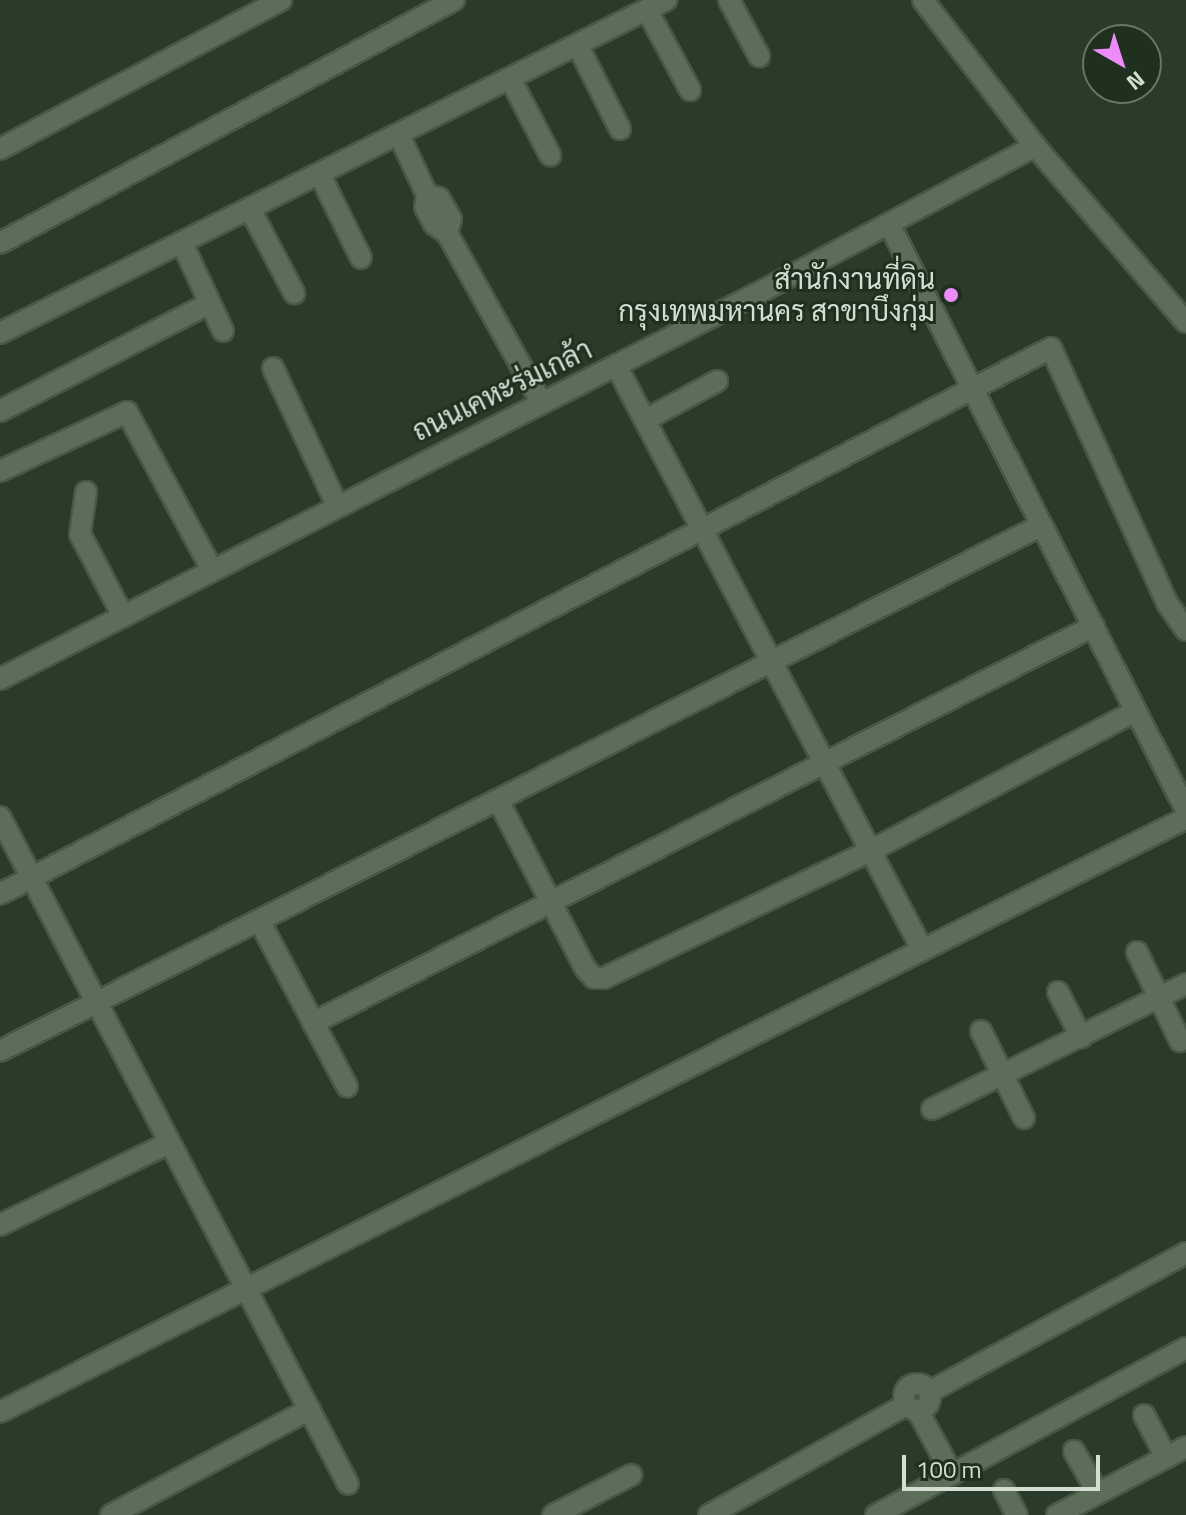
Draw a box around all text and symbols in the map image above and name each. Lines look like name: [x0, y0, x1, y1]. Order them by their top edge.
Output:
north arrow: [1082, 24, 1162, 104]
text: N: [1119, 63, 1152, 99]
place label: สำนักงานที่ดิน กรุงเทพมหานคร สาขาบึงกุ่ม: [618, 262, 935, 328]
marker: สำนักงานที่ดิน กรุงเทพมหานคร สาขาบึงกุ่ม: [942, 286, 960, 304]
street label: ถนนเคหะร่มเกล้า: [407, 332, 597, 448]
scale bar: [906, 1439, 1104, 1489]
text: 100 m: [916, 1451, 982, 1487]

